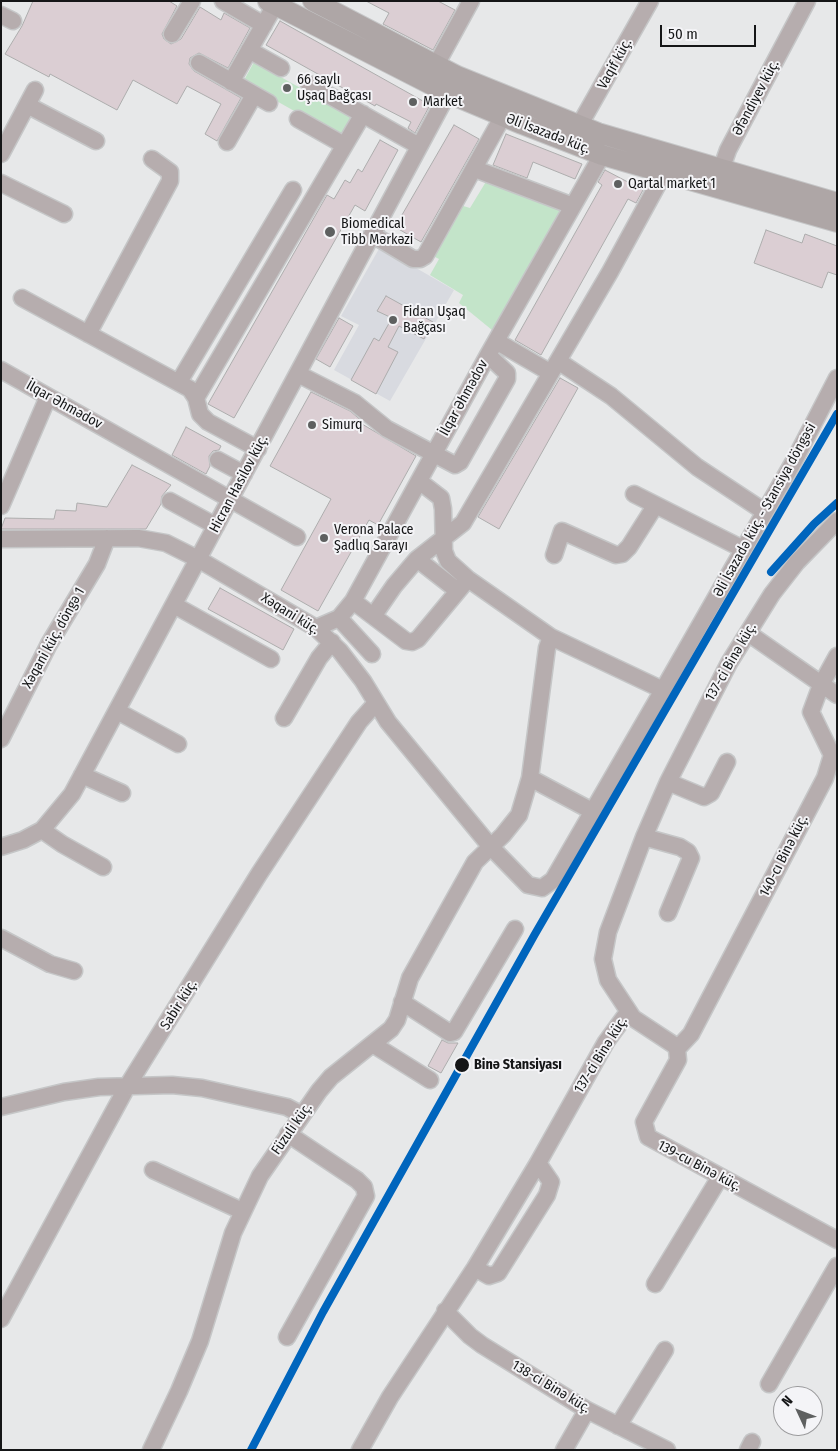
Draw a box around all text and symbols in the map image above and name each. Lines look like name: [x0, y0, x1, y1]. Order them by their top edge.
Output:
scale bar: [663, 15, 759, 47]
text: 50 m: [668, 25, 698, 43]
street label: Vaqif küç.: [594, 36, 636, 92]
street label: Əfəndiyev küç.: [729, 57, 783, 139]
place label: 66 saylı Uşaq Bağçası: [297, 72, 372, 104]
marker: 66 saylı Uşaq Bağçası: [281, 82, 293, 94]
place label: Market: [423, 94, 463, 110]
marker: Market: [407, 96, 419, 108]
street label: Əli İsazadə küç.: [504, 110, 592, 158]
place label: Qartal market 1: [628, 176, 716, 192]
marker: Qartal market 1: [612, 178, 624, 190]
place label: Biomedical Tibb Mərkəzi: [341, 216, 413, 248]
marker: Biomedical Tibb Mərkəzi: [323, 225, 337, 239]
place label: Fidan Uşaq Bağçası: [403, 304, 466, 336]
marker: Fidan Uşaq Bağçası: [387, 314, 399, 326]
street label: İlqar Əhmədov: [436, 357, 492, 439]
street label: İlqar Əhmədov: [23, 377, 105, 433]
place label: Simurq: [322, 417, 363, 433]
marker: Simurq: [306, 419, 318, 431]
street label: Əli İsazadə küç. - Stansiya döngəsi: [710, 420, 820, 600]
street label: Hicran Hasilov küç.: [206, 432, 272, 536]
place label: Verona Palace Şadlıq Sarayı: [334, 522, 414, 554]
marker: Verona Palace Şadlıq Sarayı: [318, 532, 330, 544]
street label: Xəqani küç. döngə 1: [19, 585, 89, 691]
street label: Xəqani küç.: [258, 590, 322, 638]
street label: 137-ci Binə küç.: [702, 620, 760, 704]
street label: 140-cı Binə küç.: [756, 812, 812, 900]
street label: Sabir küç.: [157, 977, 201, 1033]
street label: 137-ci Binə küç.: [571, 1014, 631, 1096]
marker: Binǝ Stansiyası: [453, 1056, 471, 1074]
place label: Binǝ Stansiyası: [474, 1057, 562, 1073]
street label: Füzuli küç.: [268, 1100, 316, 1158]
street label: 139-cu Binə küç.: [655, 1137, 743, 1195]
street label: 138-ci Binə küç.: [509, 1357, 593, 1417]
north arrow: [773, 1386, 823, 1436]
text: N: [778, 1392, 796, 1410]

